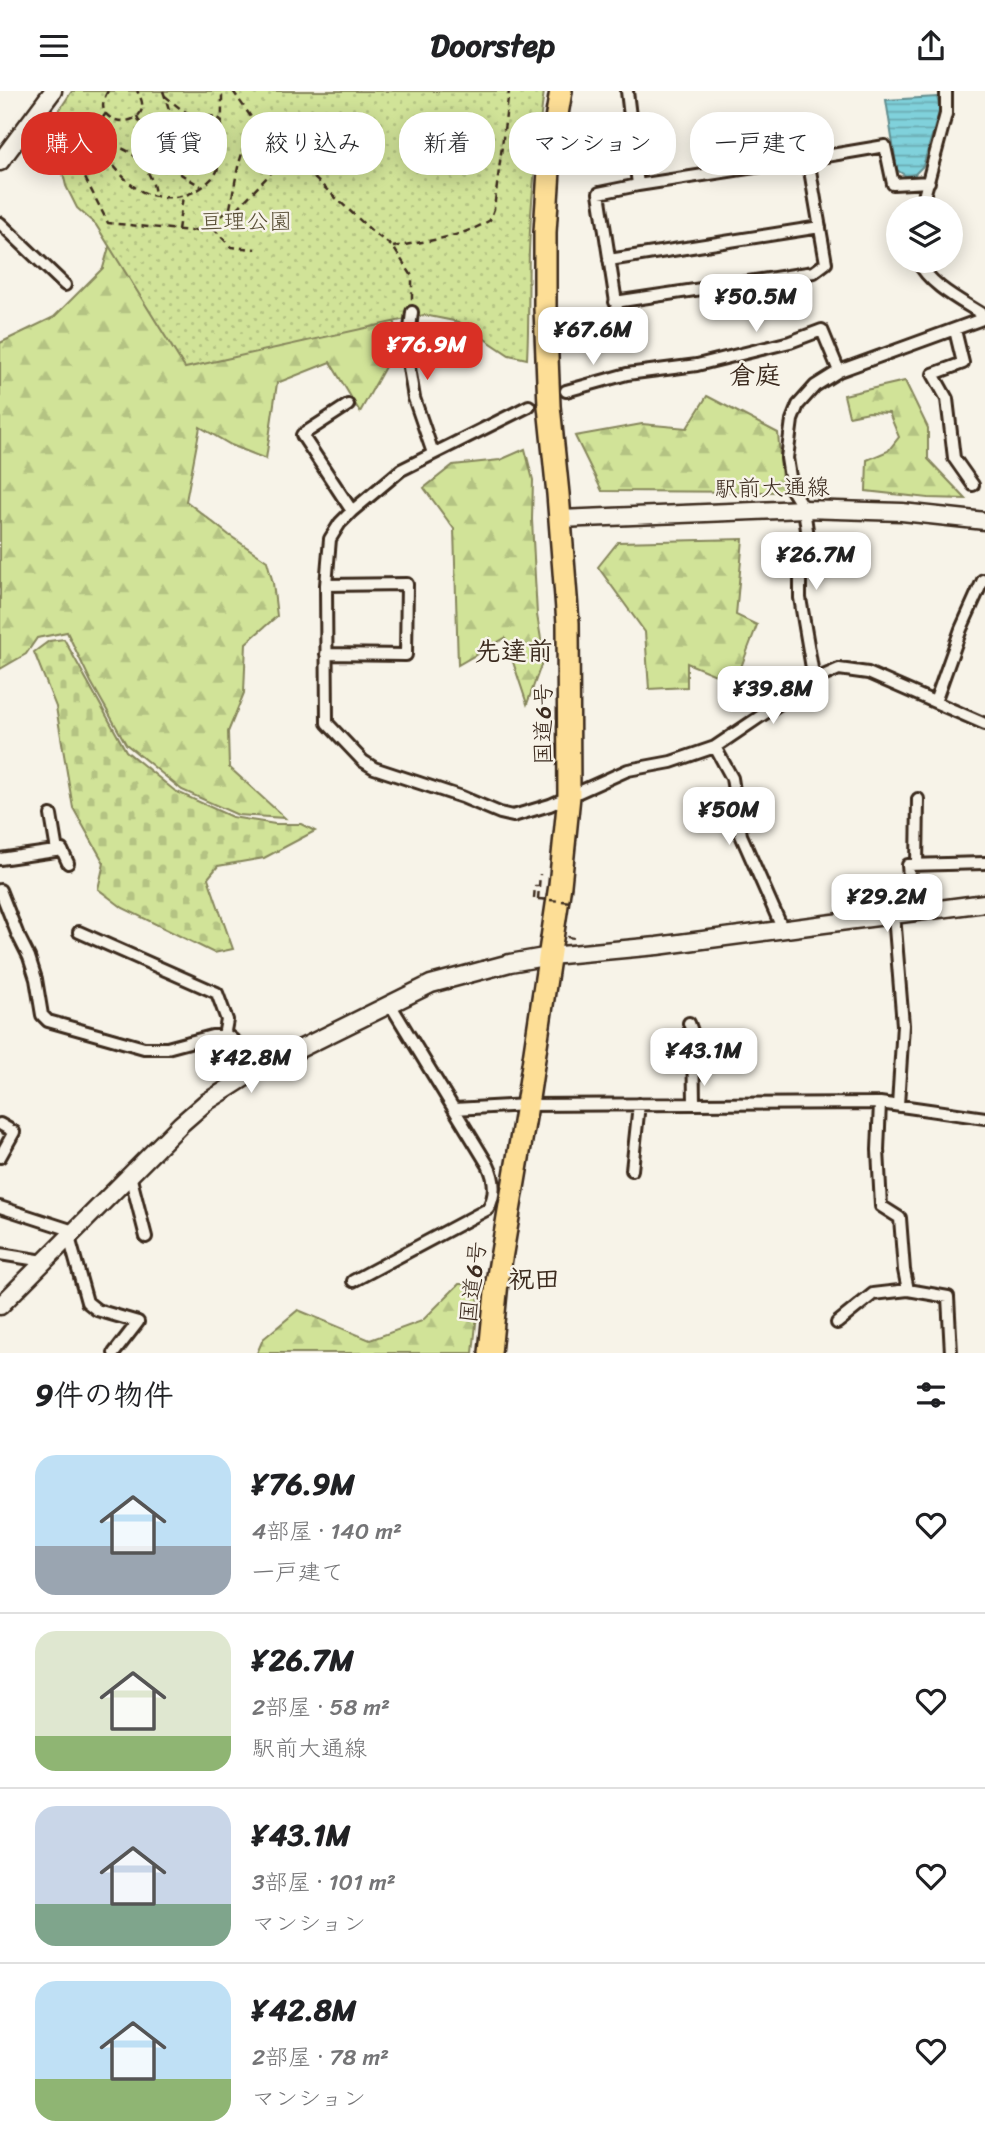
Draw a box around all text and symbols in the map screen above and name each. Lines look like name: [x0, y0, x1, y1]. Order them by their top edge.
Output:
text: Doorstep: [430, 17, 555, 74]
icon: menu: [35, 27, 73, 65]
icon: share: [912, 27, 950, 65]
chip: 購入: [21, 112, 117, 175]
chip: 賃貸: [131, 112, 227, 175]
chip: 絞り込み: [241, 112, 385, 175]
chip: 新着: [399, 112, 495, 175]
chip: マンション: [509, 112, 676, 175]
chip: 一戸建て: [690, 112, 834, 175]
map controls: [886, 196, 963, 273]
button: layers: [886, 196, 963, 273]
park label: 亘理公園: [200, 201, 292, 242]
pin: ¥50.5M: [699, 275, 813, 334]
text: ¥50.5M: [715, 276, 797, 317]
pin: ¥67.6M: [536, 307, 650, 367]
text: ¥67.6M: [554, 309, 632, 350]
pin: ¥76.9M: [370, 323, 484, 382]
text: ¥76.9M: [388, 324, 466, 365]
district label: 倉庭: [729, 352, 781, 398]
street label: 駅前大通線: [714, 466, 830, 510]
pin: ¥26.7M: [759, 533, 873, 592]
text: ¥26.7M: [777, 534, 855, 575]
district label: 先達前: [475, 628, 553, 674]
pin: ¥39.8M: [716, 667, 830, 726]
text: ¥39.8M: [733, 668, 813, 709]
street label: 国道6号: [523, 683, 564, 765]
pin: ¥50M: [688, 787, 770, 847]
text: ¥50M: [699, 789, 759, 830]
pin: ¥29.2M: [830, 875, 944, 934]
text: ¥29.2M: [847, 876, 927, 917]
pin: ¥43.1M: [647, 1028, 761, 1088]
text: ¥43.1M: [666, 1030, 742, 1071]
pin: ¥42.8M: [194, 1035, 308, 1095]
text: ¥42.8M: [211, 1037, 291, 1078]
street label: 国道6号: [448, 1239, 498, 1325]
district label: 祝田: [508, 1256, 560, 1302]
text: 9件の物件: [35, 1368, 173, 1422]
icon: filters: [912, 1376, 950, 1414]
text: ¥76.9M: [252, 1457, 355, 1511]
icon: home: [91, 1483, 175, 1567]
icon: heart: [912, 1506, 950, 1544]
text: 4部屋 · 140 m²: [252, 1511, 402, 1552]
text: 一戸建て: [252, 1552, 344, 1593]
text: ¥26.7M: [252, 1633, 354, 1687]
icon: home: [91, 1659, 175, 1743]
icon: heart: [912, 1682, 950, 1720]
text: 2部屋 · 58 m²: [252, 1687, 390, 1728]
text: 駅前大通線: [252, 1728, 367, 1769]
text: ¥43.1M: [252, 1808, 350, 1862]
icon: home: [91, 1834, 175, 1918]
icon: heart: [912, 1857, 950, 1895]
text: 3部屋 · 101 m²: [252, 1862, 396, 1903]
text: マンション: [252, 1903, 366, 1944]
text: ¥42.8M: [252, 1983, 356, 2037]
icon: home: [91, 2009, 175, 2093]
icon: heart: [912, 2032, 950, 2070]
text: 2部屋 · 78 m²: [252, 2037, 389, 2078]
text: マンション: [252, 2078, 366, 2119]

